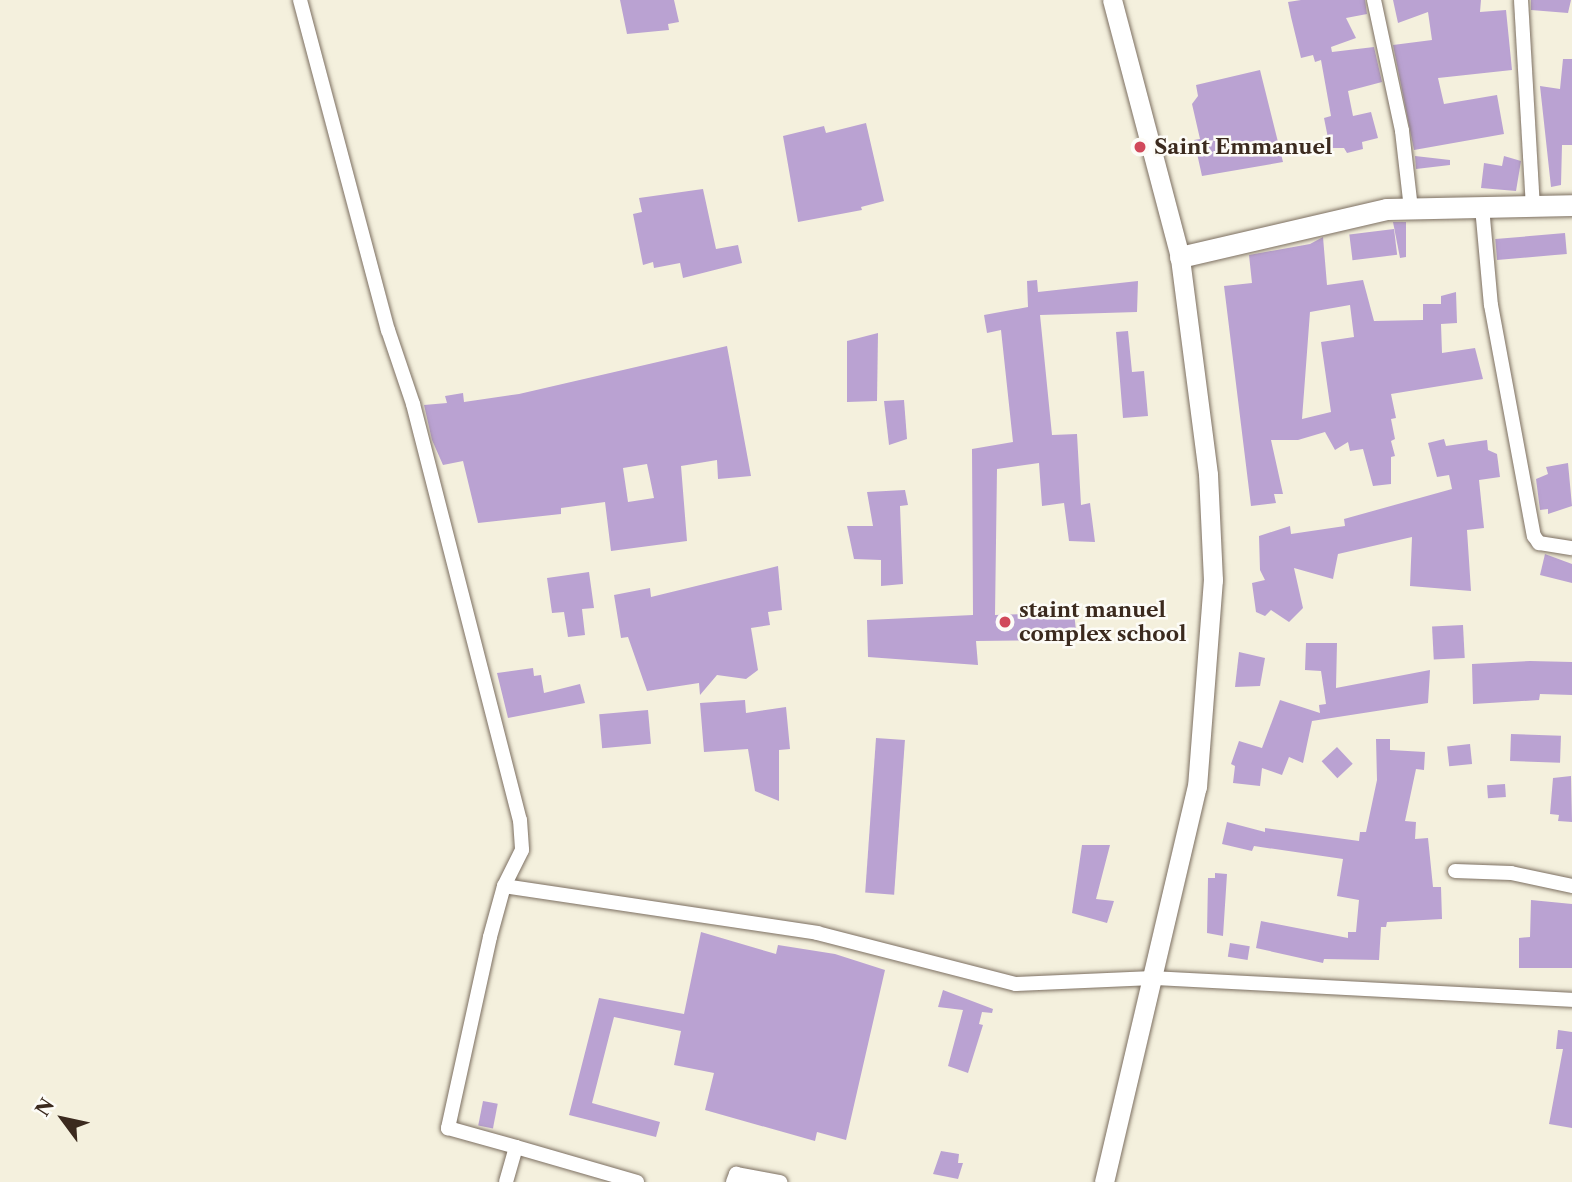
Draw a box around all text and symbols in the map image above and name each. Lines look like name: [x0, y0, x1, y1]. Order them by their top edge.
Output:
place label: Saint Emmanuel: [1154, 134, 1332, 160]
marker: Saint Emmanuel: [1132, 139, 1148, 155]
place label: staint manuel complex school: [1019, 597, 1187, 647]
marker: staint manuel complex school: [997, 614, 1013, 630]
north arrow: [28, 1084, 98, 1154]
text: N: [31, 1094, 59, 1120]

